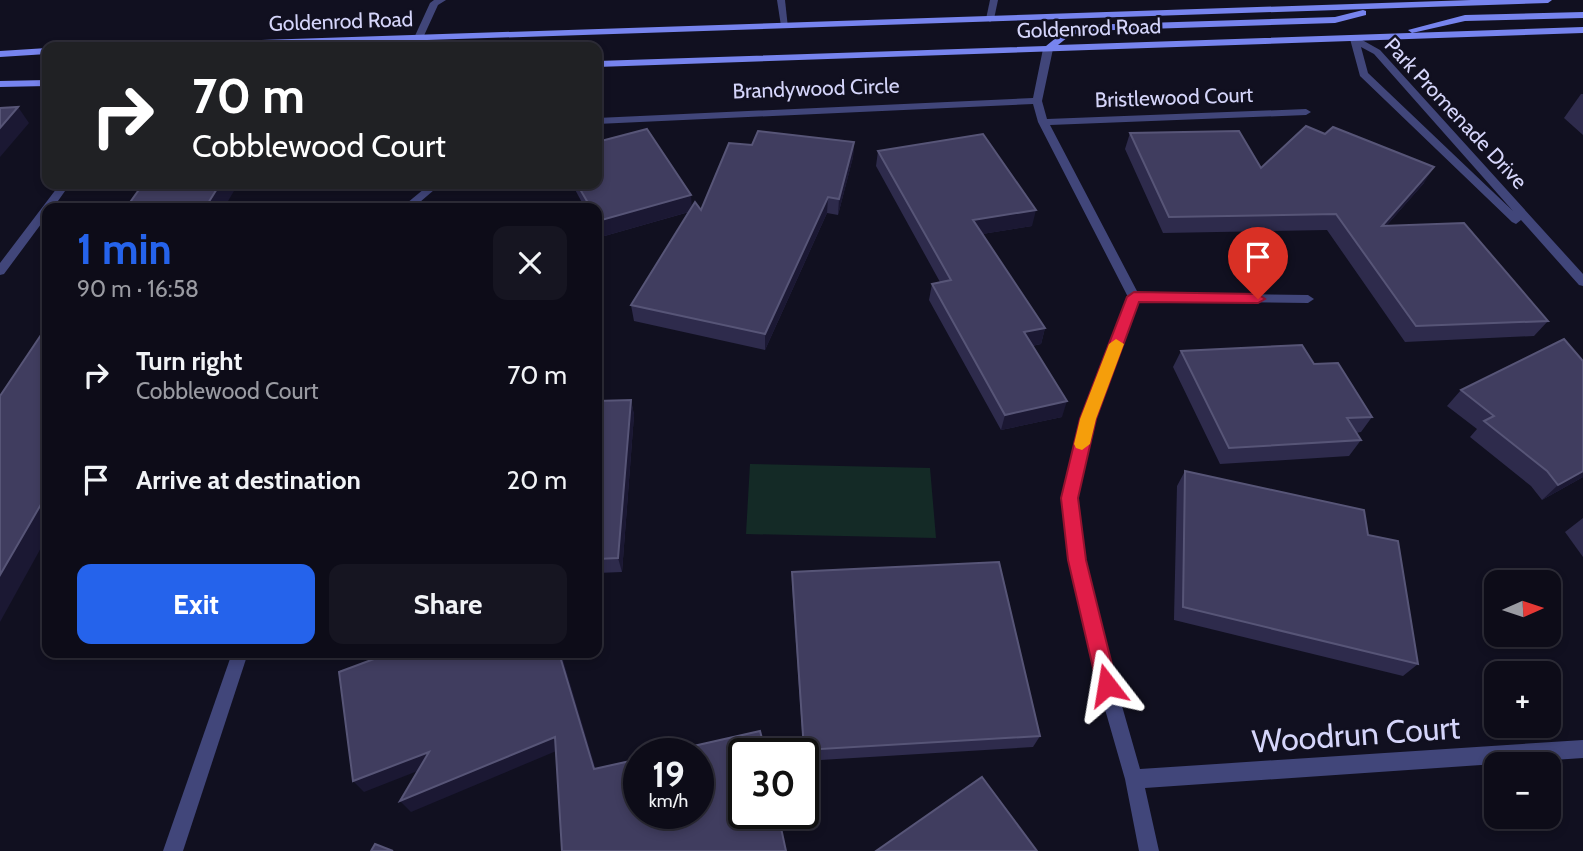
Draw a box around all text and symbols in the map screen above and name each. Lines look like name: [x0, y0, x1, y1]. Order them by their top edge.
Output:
street label: Goldenrod Road: [268, 6, 414, 36]
street label: Goldenrod Road: [1016, 13, 1162, 43]
street label: Park Promenade Drive: [1379, 32, 1533, 194]
text: 70 m: [192, 66, 305, 125]
icon: right: [77, 70, 168, 161]
street label: Brandywood Circle: [732, 73, 900, 103]
street label: Bristlewood Court: [1094, 82, 1254, 112]
text: Cobblewood Court: [192, 126, 446, 165]
text: 1 min: [77, 223, 172, 275]
button: close: [493, 226, 567, 300]
pin: [1228, 227, 1288, 299]
icon: arrive: [1239, 238, 1277, 276]
text: 90 m · 16:58: [77, 275, 199, 303]
text: Turn right: [136, 345, 242, 377]
icon: right: [77, 356, 115, 394]
text: 70 m: [507, 359, 567, 391]
text: Cobblewood Court: [136, 377, 318, 405]
icon: arrive: [77, 461, 115, 499]
text: Arrive at destination: [136, 464, 361, 496]
text: 20 m: [507, 464, 567, 496]
button: Exit: [77, 564, 315, 644]
button: Share: [329, 564, 567, 644]
north arrow: [1484, 570, 1561, 648]
map controls: [1484, 570, 1561, 829]
position arrow: [1070, 648, 1144, 722]
button: +: [1484, 661, 1561, 738]
street label: Woodrun Court: [1251, 707, 1462, 761]
speed limit sign: 30: [728, 738, 819, 829]
button: −: [1484, 752, 1561, 829]
text: 19: [652, 753, 685, 796]
text: km/h: [649, 790, 688, 812]

